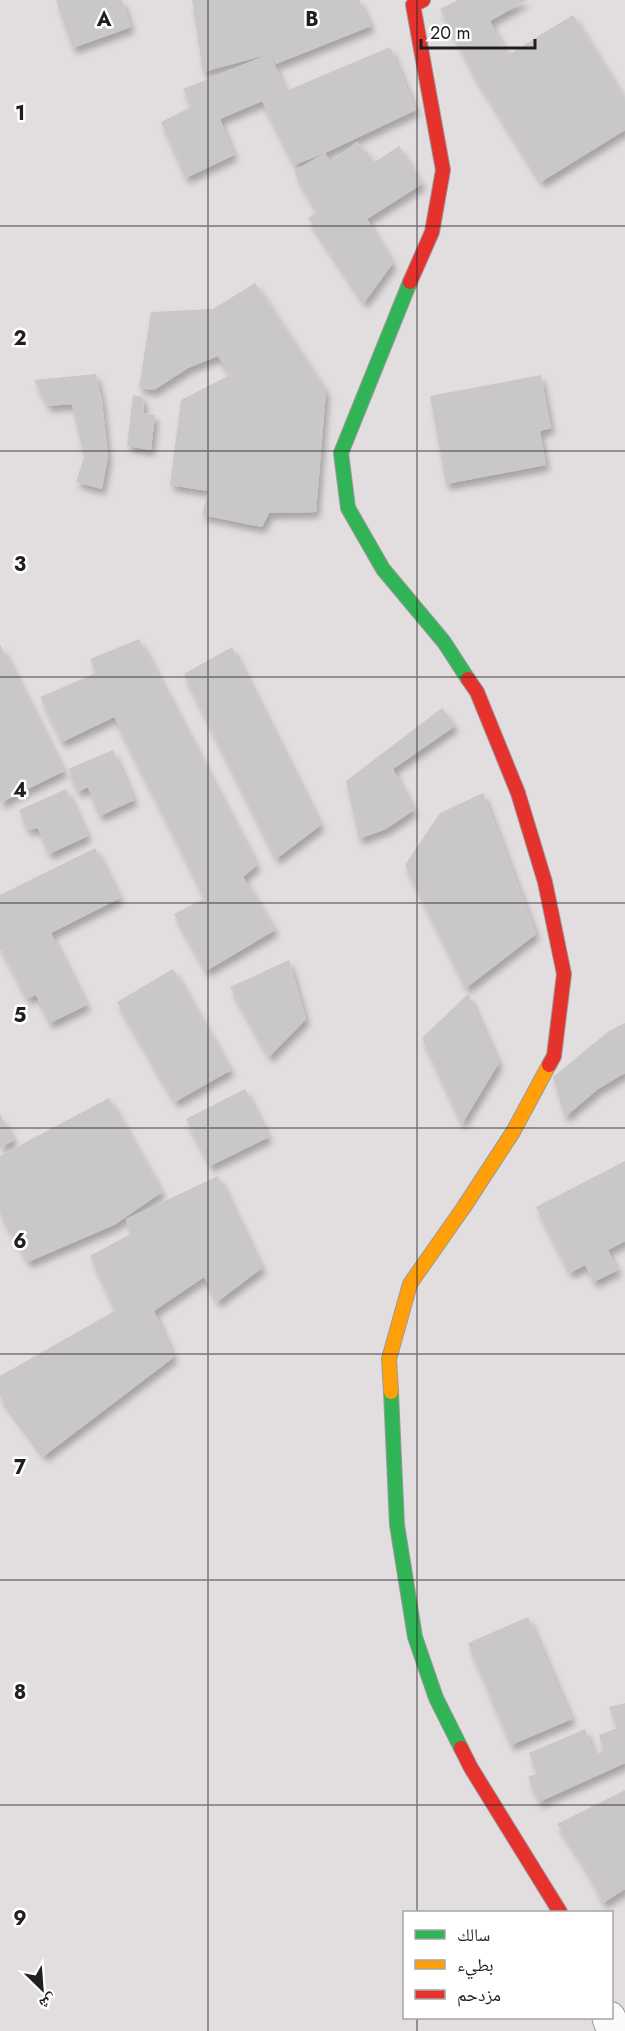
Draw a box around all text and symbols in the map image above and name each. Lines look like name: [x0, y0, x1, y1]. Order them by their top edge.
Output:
text: A: [96, 5, 112, 34]
text: B: [305, 5, 319, 34]
scale bar: [421, 12, 535, 50]
text: 20 m: [430, 20, 470, 46]
text: 1: [15, 99, 25, 128]
text: 2: [13, 324, 27, 353]
text: 3: [14, 550, 26, 579]
text: 4: [13, 776, 27, 805]
text: 5: [14, 1001, 27, 1030]
text: 6: [13, 1227, 27, 1256]
text: 7: [14, 1453, 27, 1482]
text: 8: [14, 1678, 26, 1707]
text: 9: [13, 1904, 27, 1933]
legend: [403, 1911, 613, 2019]
text: سالك: [457, 1922, 490, 1948]
text: بطيء: [457, 1952, 494, 1980]
north arrow: [12, 1959, 72, 2019]
text: مزدحم: [457, 1982, 501, 2008]
text: ش: [36, 1988, 61, 2016]

